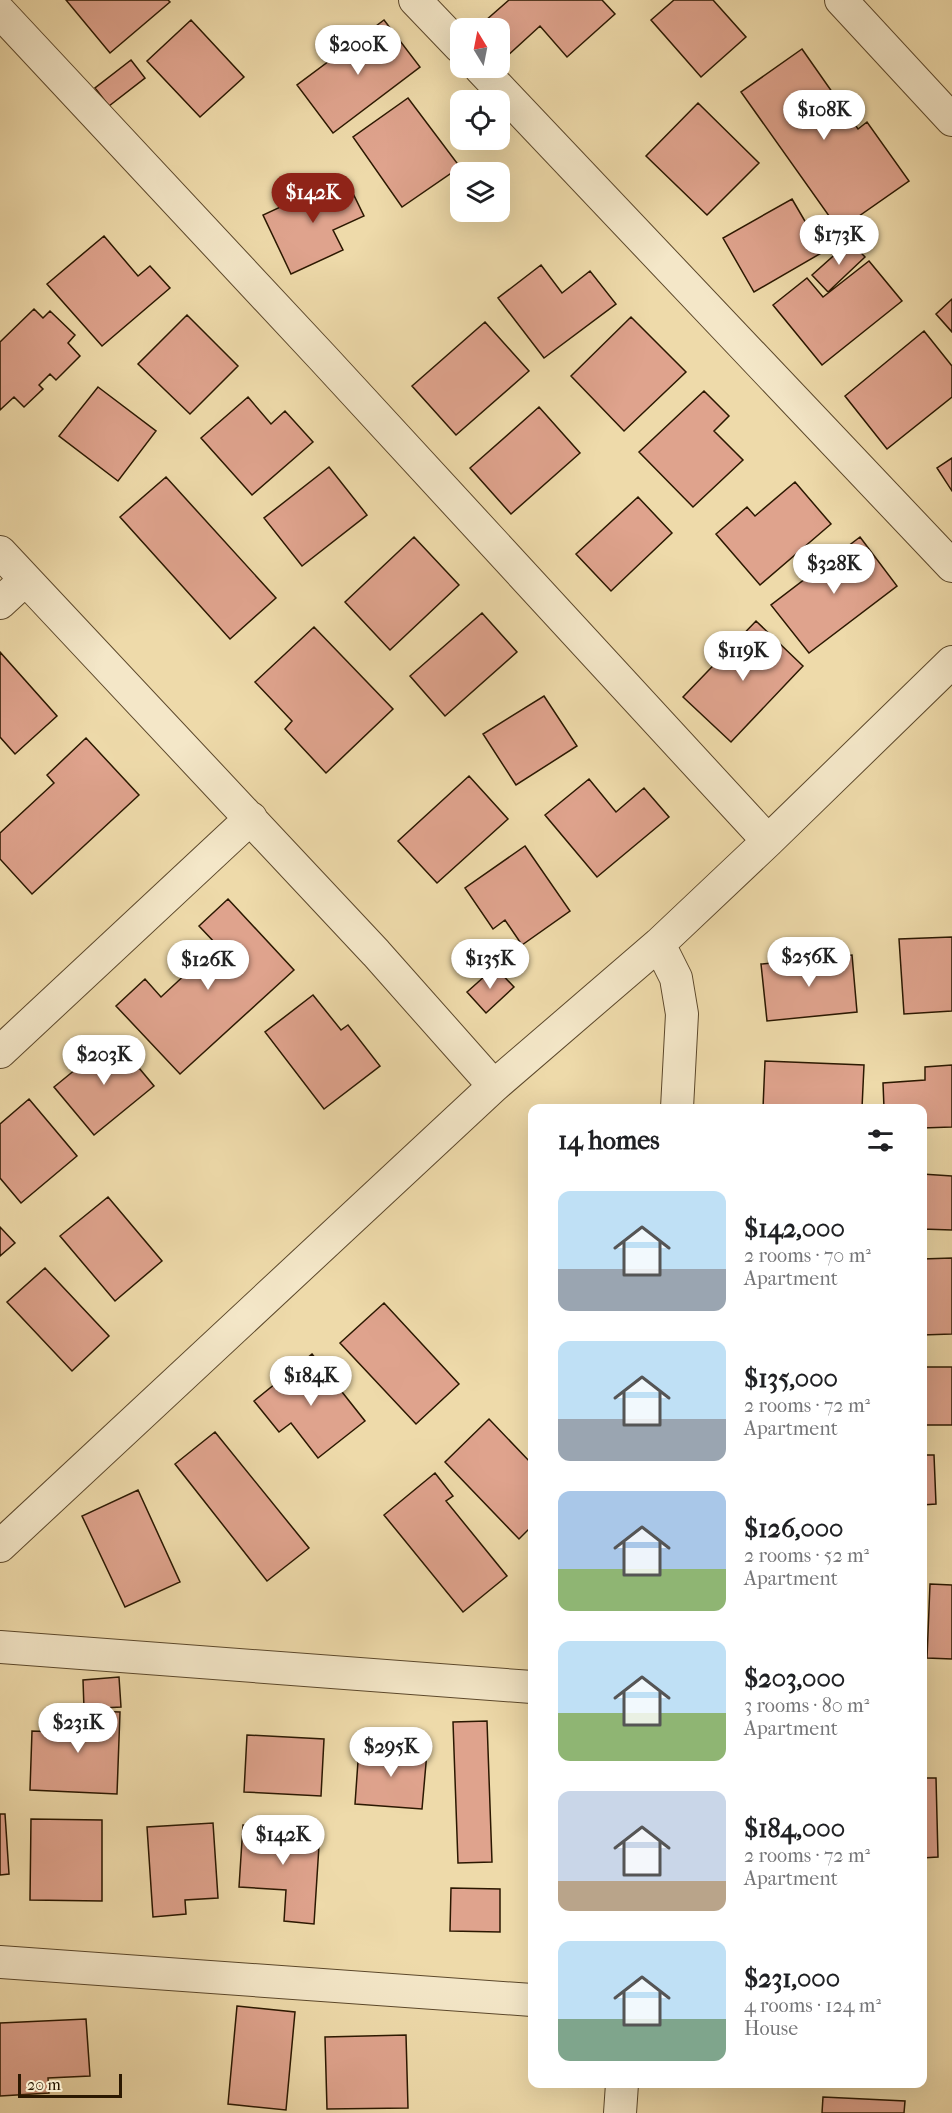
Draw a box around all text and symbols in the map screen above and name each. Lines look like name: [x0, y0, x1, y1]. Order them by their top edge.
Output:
north arrow: [450, 18, 510, 78]
map controls: [450, 18, 510, 222]
pin: $200K: [316, 25, 400, 76]
text: $200K: [329, 33, 387, 56]
button: locate: [450, 90, 510, 150]
pin: $108K: [782, 90, 866, 141]
text: $108K: [797, 98, 851, 121]
button: layers: [450, 162, 510, 222]
pin: $142K: [271, 173, 355, 224]
text: $142K: [286, 181, 340, 204]
pin: $173K: [797, 215, 881, 266]
text: $173K: [814, 223, 864, 246]
pin: $328K: [792, 544, 876, 595]
text: $328K: [807, 552, 861, 575]
pin: $119K: [701, 631, 785, 682]
text: $119K: [718, 639, 768, 662]
pin: $256K: [767, 937, 851, 988]
pin: $135K: [448, 939, 532, 990]
pin: $126K: [166, 940, 250, 991]
text: $256K: [781, 945, 837, 968]
text: $135K: [465, 947, 515, 970]
text: $126K: [181, 948, 235, 971]
pin: $203K: [62, 1035, 146, 1086]
text: $203K: [76, 1043, 132, 1066]
icon: filters: [864, 1124, 897, 1157]
text: 14 homes: [558, 1125, 660, 1156]
text: $142,000: [744, 1213, 845, 1244]
icon: home: [606, 1215, 678, 1287]
text: 2 rooms · 70 m²: [744, 1244, 871, 1267]
text: Apartment: [744, 1267, 838, 1290]
pin: $184K: [269, 1356, 353, 1407]
text: $135,000: [744, 1363, 838, 1394]
text: $184K: [284, 1364, 338, 1387]
icon: home: [606, 1365, 678, 1437]
text: 2 rooms · 72 m²: [744, 1394, 870, 1417]
text: Apartment: [744, 1417, 838, 1440]
text: $126,000: [744, 1513, 843, 1544]
icon: home: [606, 1515, 678, 1587]
text: 2 rooms · 52 m²: [744, 1544, 869, 1567]
text: Apartment: [744, 1567, 838, 1590]
text: $203,000: [744, 1663, 845, 1694]
icon: home: [606, 1665, 678, 1737]
text: 3 rooms · 80 m²: [744, 1694, 869, 1717]
pin: $231K: [36, 1703, 120, 1754]
text: $231K: [52, 1711, 104, 1734]
text: Apartment: [744, 1717, 838, 1740]
pin: $295K: [349, 1727, 433, 1778]
text: $295K: [364, 1735, 418, 1758]
text: $184,000: [744, 1813, 845, 1844]
pin: $142K: [241, 1815, 325, 1866]
icon: home: [606, 1815, 678, 1887]
text: $142K: [256, 1823, 310, 1846]
text: 2 rooms · 72 m²: [744, 1844, 870, 1867]
text: Apartment: [744, 1867, 838, 1890]
text: $231,000: [744, 1963, 840, 1994]
icon: home: [606, 1965, 678, 2037]
text: 4 rooms · 124 m²: [744, 1994, 881, 2017]
text: House: [744, 2017, 798, 2040]
scale bar: [18, 2071, 122, 2098]
text: 20 m: [27, 2075, 61, 2094]

